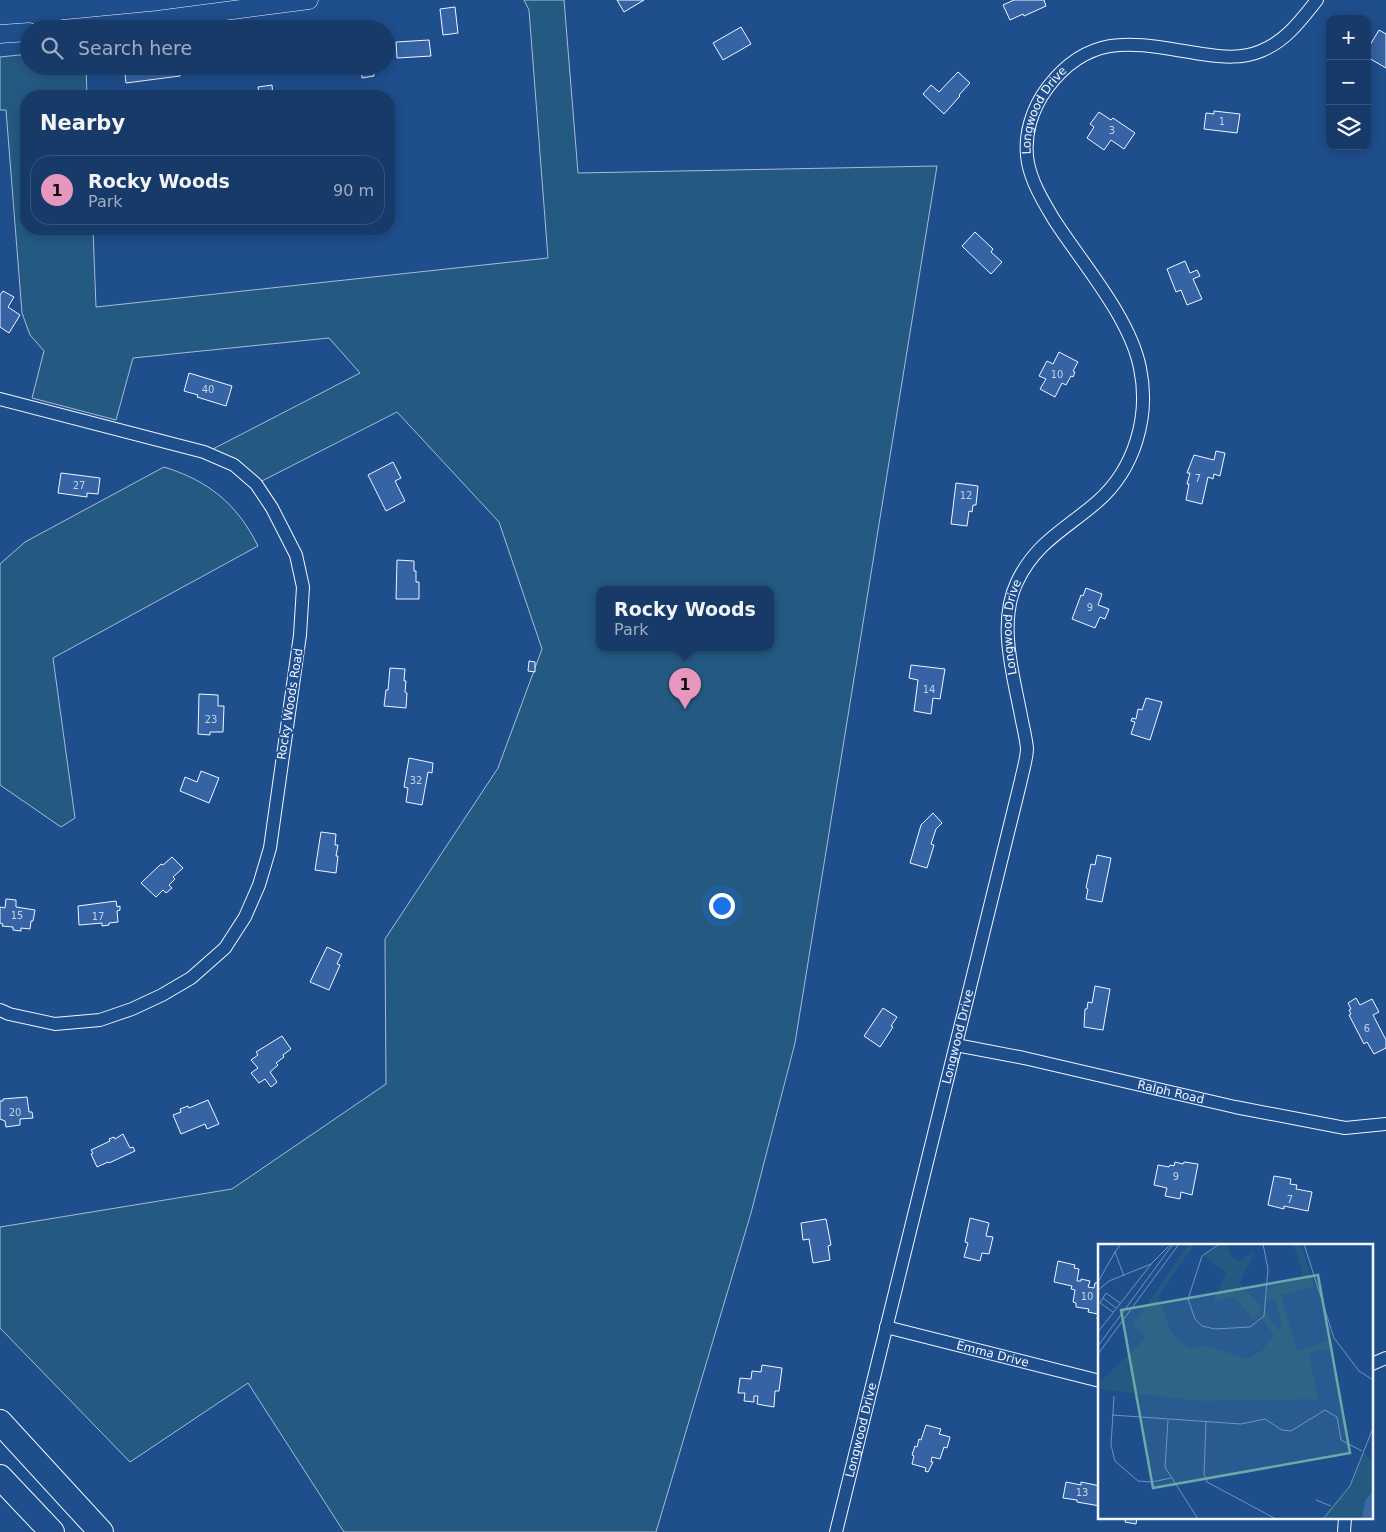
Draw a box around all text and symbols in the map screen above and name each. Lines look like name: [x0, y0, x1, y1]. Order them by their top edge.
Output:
map controls: [1326, 15, 1371, 150]
button: +: [1326, 15, 1371, 60]
search box: [20, 20, 395, 75]
icon: search: [38, 34, 66, 62]
text: Search here: [78, 37, 192, 59]
button: −: [1326, 60, 1371, 105]
street label: Longwood Drive: [1020, 63, 1070, 155]
button: layers: [1326, 105, 1371, 150]
text: Nearby: [40, 111, 125, 135]
house number: 1: [1219, 116, 1225, 127]
house number: 3: [1109, 125, 1115, 136]
text: Rocky Woods: [88, 170, 230, 192]
text: 1: [51, 181, 63, 200]
text: 90 m: [333, 181, 374, 200]
text: Park: [88, 192, 123, 211]
house number: 10: [1051, 369, 1063, 380]
house number: 40: [202, 384, 214, 395]
house number: 7: [1195, 473, 1201, 484]
house number: 27: [73, 480, 85, 491]
house number: 12: [960, 490, 972, 501]
street label: Longwood Drive: [1001, 577, 1024, 676]
popup: [596, 586, 774, 651]
text: Rocky Woods: [614, 598, 756, 620]
house number: 9: [1087, 602, 1093, 613]
text: Park: [614, 620, 649, 639]
street label: Rocky Woods Road: [274, 647, 306, 761]
pin: 1: [669, 668, 701, 709]
house number: 14: [923, 684, 935, 695]
house number: 23: [205, 714, 217, 725]
house number: 32: [410, 775, 422, 786]
your location: [709, 893, 735, 919]
house number: 15: [11, 910, 23, 921]
house number: 17: [92, 911, 104, 922]
street label: Longwood Drive: [939, 988, 976, 1086]
house number: 6: [1364, 1023, 1370, 1034]
street label: Ralph Road: [1136, 1078, 1206, 1107]
house number: 20: [9, 1107, 21, 1118]
house number: 9: [1173, 1171, 1179, 1182]
house number: 7: [1287, 1194, 1293, 1205]
inset map: [1098, 1244, 1374, 1520]
house number: 10: [1081, 1291, 1093, 1302]
street label: Emma Drive: [955, 1338, 1030, 1370]
street label: Longwood Drive: [843, 1381, 879, 1479]
house number: 13: [1076, 1487, 1088, 1498]

